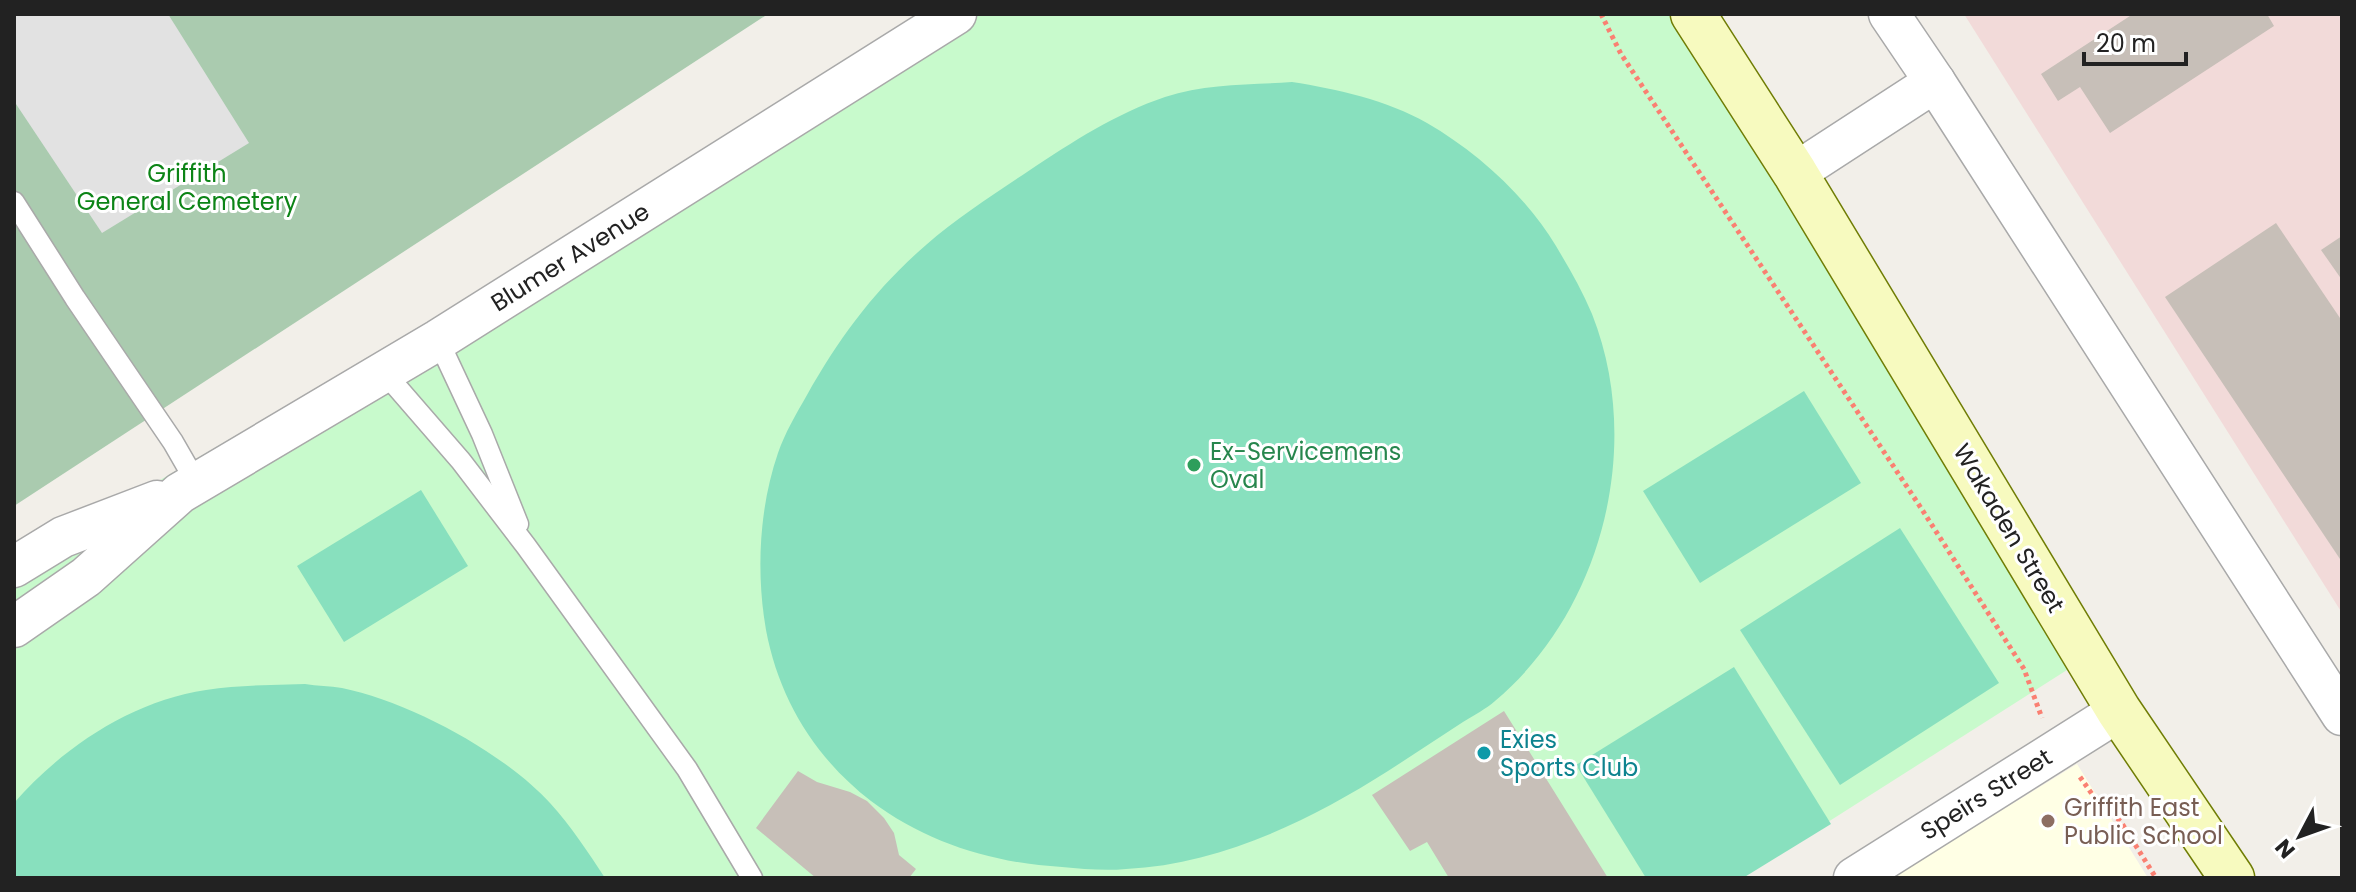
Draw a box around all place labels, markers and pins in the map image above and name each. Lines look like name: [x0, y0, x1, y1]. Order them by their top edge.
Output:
place label: Ex-Servicemens Oval: [1210, 435, 1401, 496]
marker: Ex-Servicemens Oval: [1185, 456, 1203, 474]
place label: Exies Sports Club: [1500, 723, 1638, 784]
marker: Exies Sports Club: [1475, 744, 1493, 762]
place label: Griffith East Public School: [2064, 791, 2223, 852]
marker: Griffith East Public School: [2039, 812, 2057, 830]

